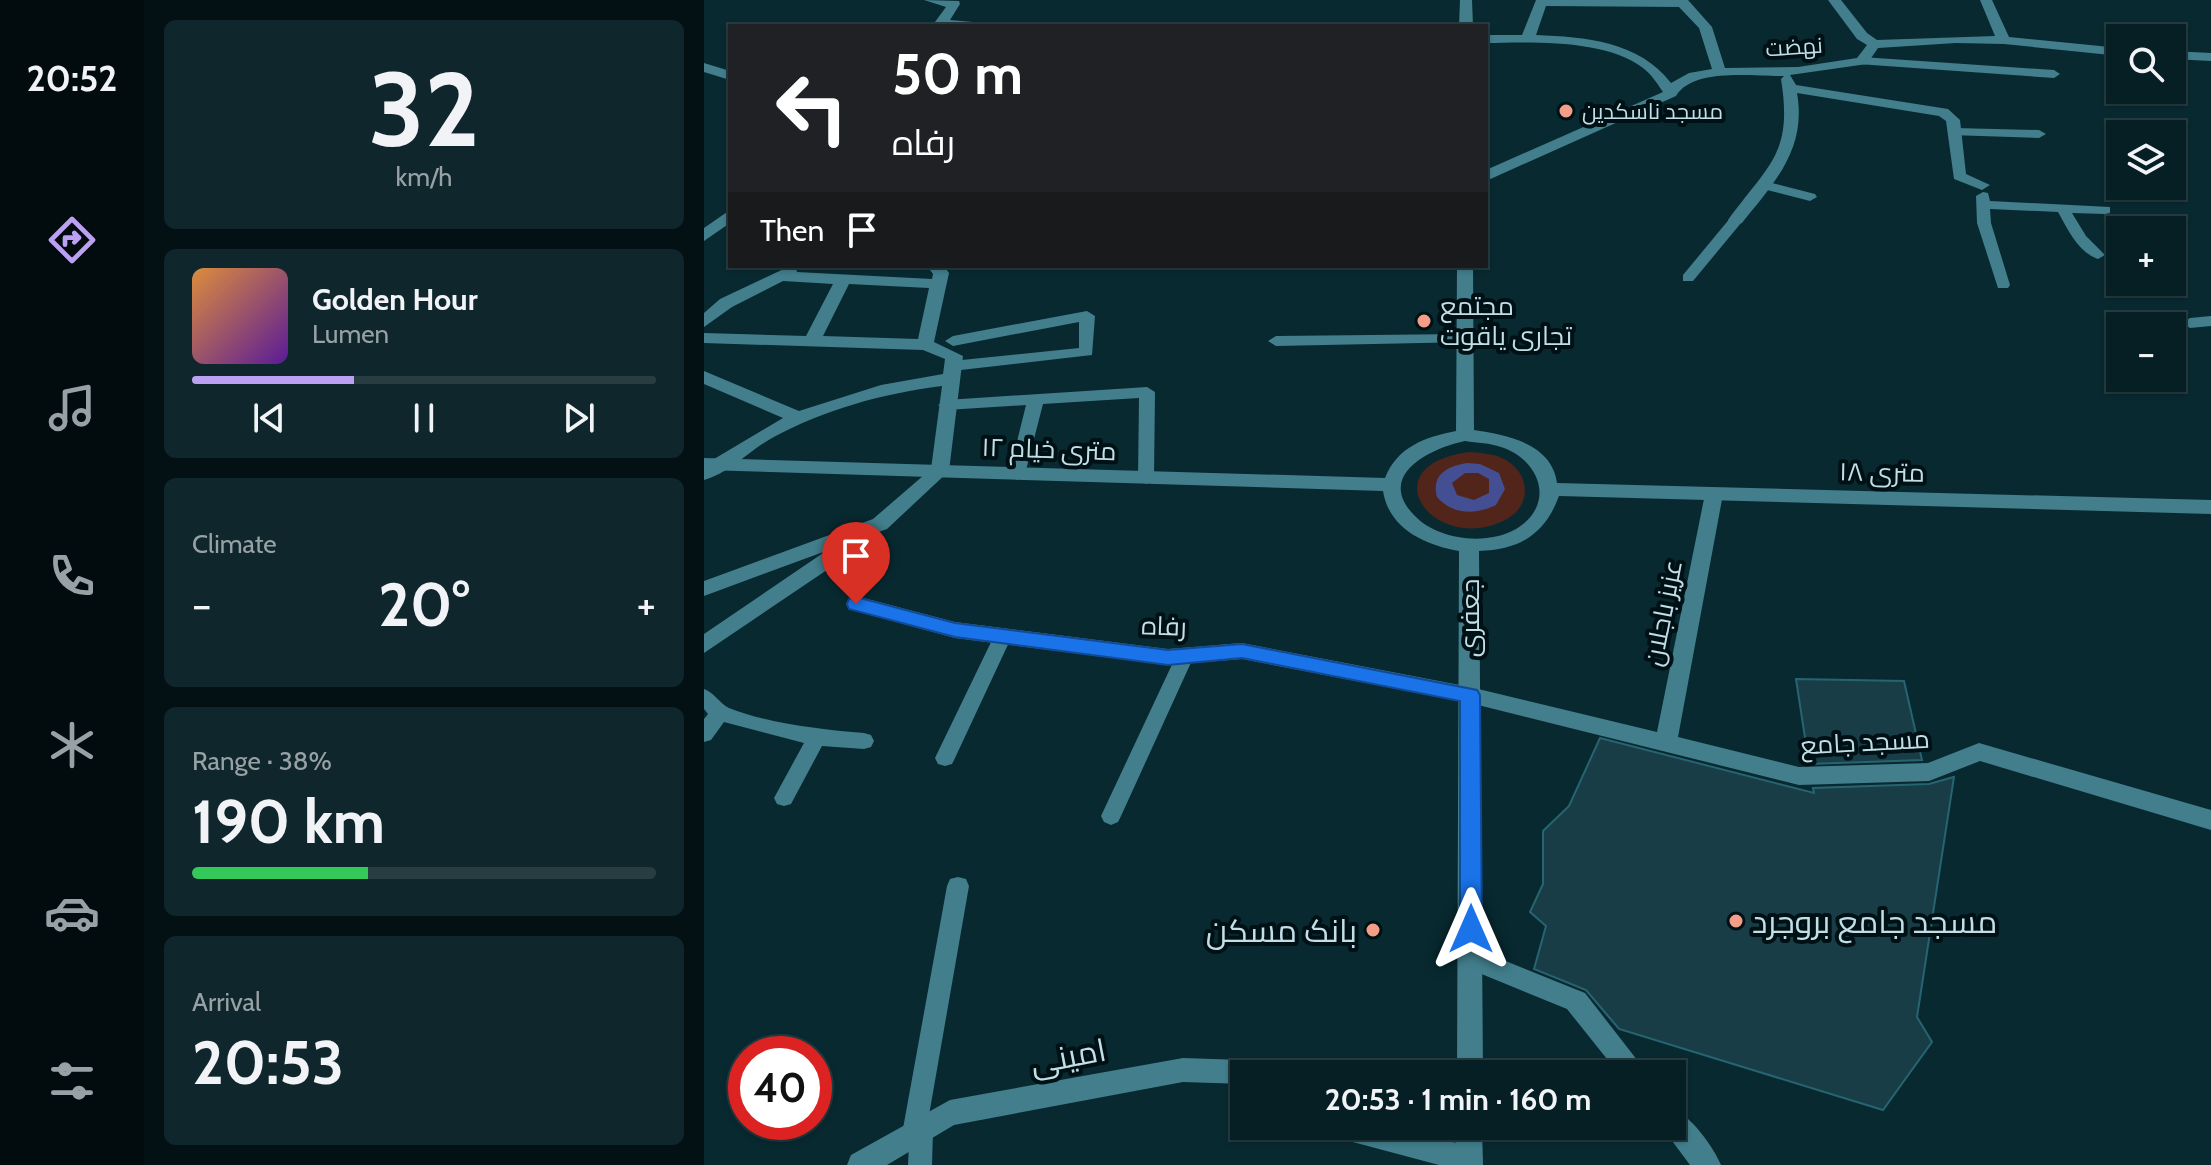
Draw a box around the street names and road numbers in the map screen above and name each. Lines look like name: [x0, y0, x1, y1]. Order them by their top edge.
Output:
street label: نهضت: [1765, 32, 1823, 62]
street label: ۱۲ متری خیام: [981, 431, 1117, 469]
street label: ۱۸ متری: [1839, 455, 1925, 489]
street label: عزیز باجلان: [1637, 557, 1689, 669]
street label: جعفری: [1454, 579, 1486, 657]
street label: رفاه: [1141, 609, 1187, 643]
street label: مسجد جامع: [1799, 723, 1931, 762]
street label: امینی: [1027, 1030, 1109, 1082]

